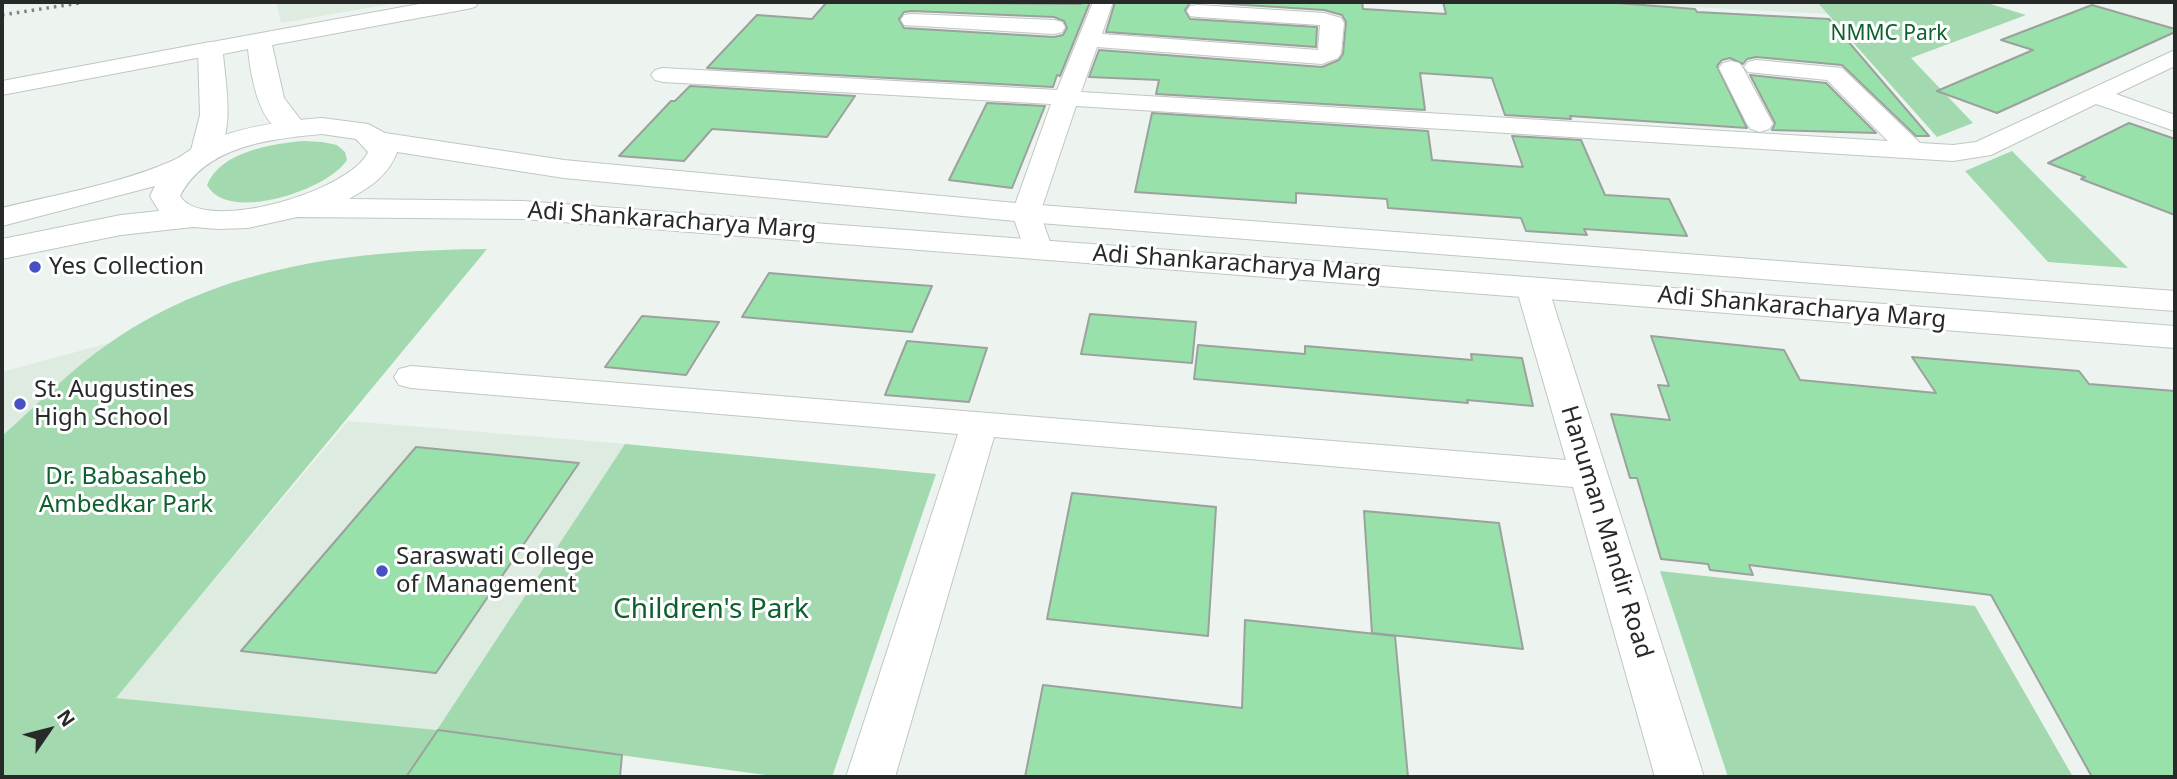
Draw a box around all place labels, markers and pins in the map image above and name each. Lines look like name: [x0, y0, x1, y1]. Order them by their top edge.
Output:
place label: Yes Collection: [49, 253, 204, 281]
marker: Yes Collection: [27, 259, 43, 275]
place label: St. Augustines High School: [34, 376, 194, 432]
marker: St. Augustines High School: [12, 396, 28, 412]
place label: Saraswati College of Management: [396, 543, 594, 599]
marker: Saraswati College of Management: [374, 563, 390, 579]

